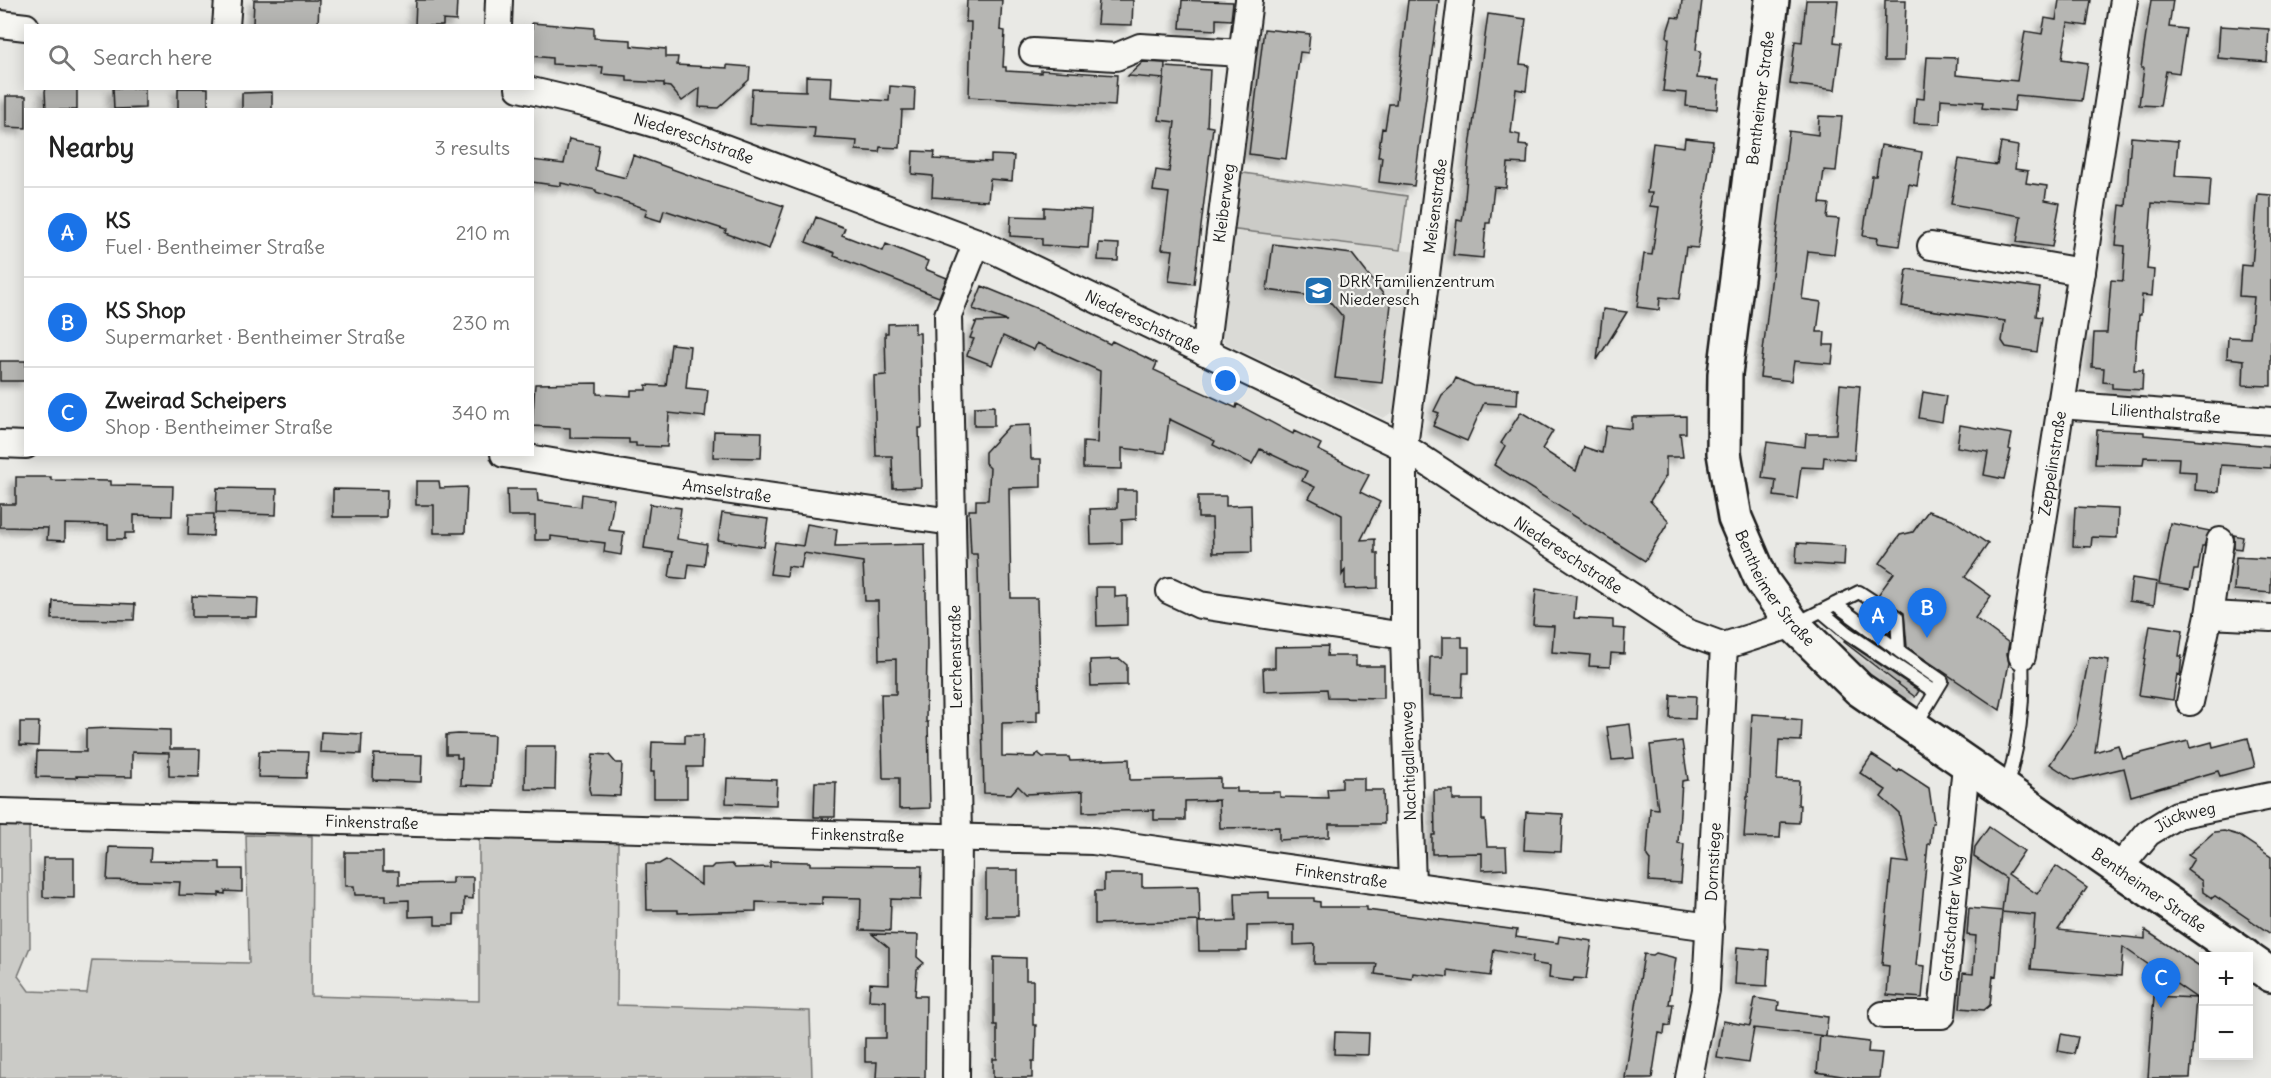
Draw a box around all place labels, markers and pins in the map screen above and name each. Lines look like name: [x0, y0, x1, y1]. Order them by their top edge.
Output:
place label: DRK Familienzentrum Niederesch: [1339, 271, 1495, 309]
school or university icon: DRK Familienzentrum Niederesch: [1302, 274, 1334, 306]
pin: B: [1908, 588, 1946, 638]
pin: A: [1858, 596, 1898, 646]
pin: C: [2142, 958, 2180, 1008]

